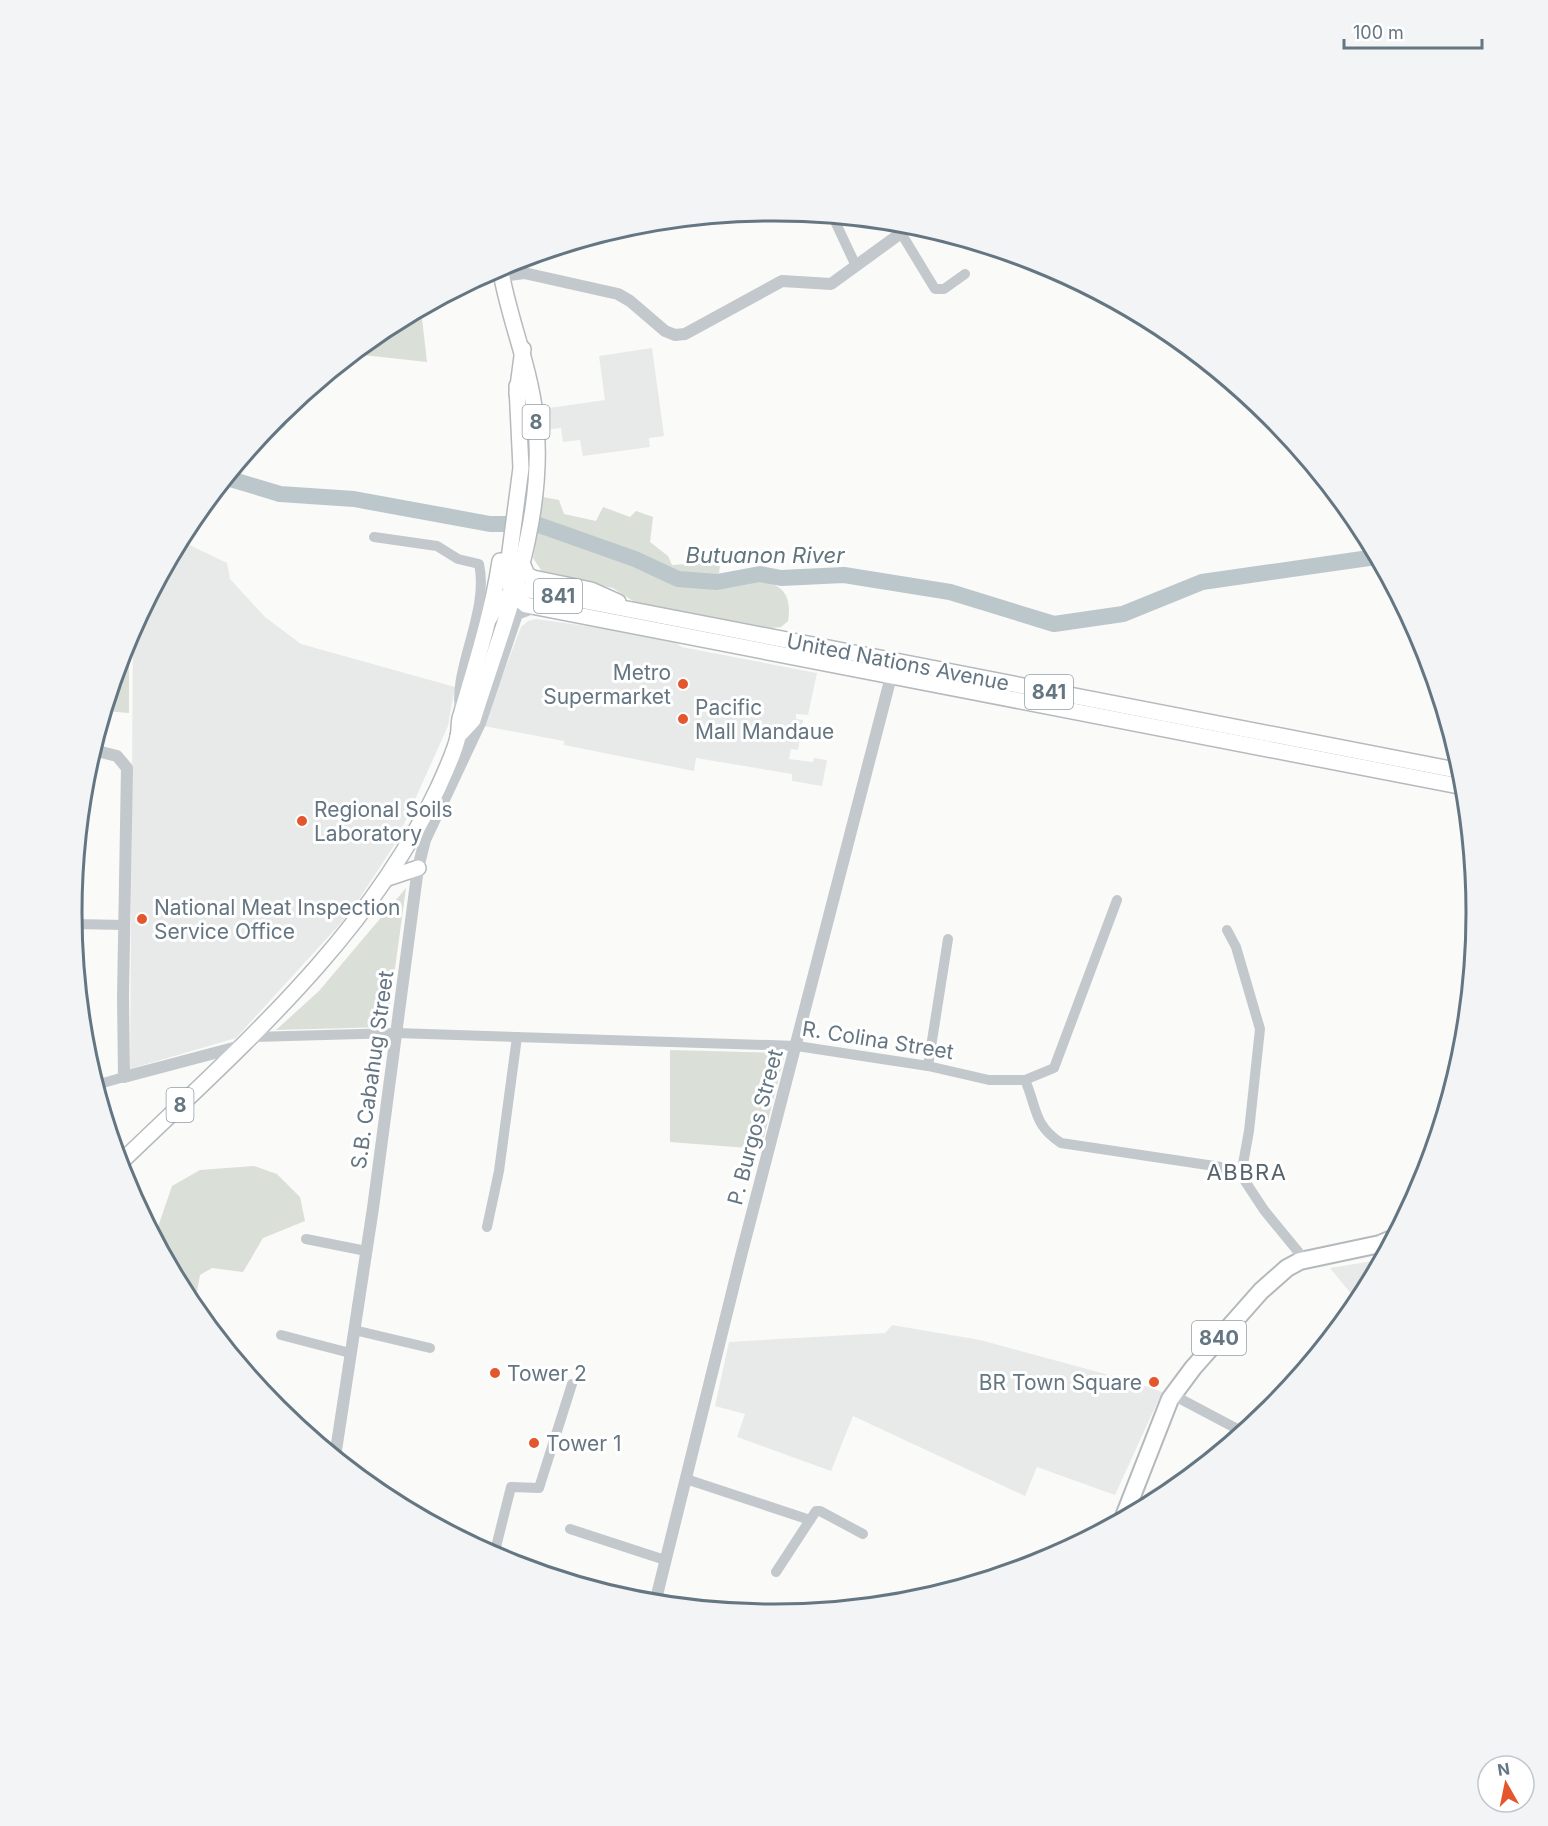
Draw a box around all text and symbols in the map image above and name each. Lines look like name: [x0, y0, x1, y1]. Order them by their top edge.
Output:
scale bar: [1344, 12, 1482, 50]
text: 100 m: [1353, 22, 1404, 43]
road number: 8: [522, 405, 550, 439]
water label: Butuanon River: [686, 542, 845, 568]
road number: 841: [534, 579, 582, 613]
street label: United Nations Avenue: [785, 628, 1011, 696]
place label: Metro Supermarket: [543, 660, 671, 709]
road number: 841: [1025, 675, 1073, 709]
marker: Metro Supermarket: [676, 677, 690, 691]
place label: Pacific Mall Mandaue: [695, 695, 834, 744]
marker: Pacific Mall Mandaue: [676, 712, 690, 726]
place label: Regional Soils Laboratory: [314, 797, 453, 846]
marker: Regional Soils Laboratory: [295, 814, 309, 828]
place label: National Meat Inspection Service Office: [154, 895, 401, 944]
marker: National Meat Inspection Service Office: [135, 912, 149, 926]
street label: S.B. Cabahug Street: [346, 969, 398, 1171]
street label: R. Colina Street: [801, 1016, 956, 1064]
street label: P. Burgos Street: [722, 1046, 788, 1208]
road number: 8: [166, 1088, 194, 1122]
district label: ABBRA: [1207, 1159, 1287, 1185]
road number: 840: [1192, 1321, 1246, 1355]
place label: Tower 2: [507, 1361, 587, 1386]
marker: Tower 2: [488, 1366, 502, 1380]
place label: BR Town Square: [979, 1370, 1142, 1395]
marker: BR Town Square: [1147, 1375, 1161, 1389]
place label: Tower 1: [546, 1431, 622, 1456]
marker: Tower 1: [527, 1436, 541, 1450]
north arrow: [1476, 1754, 1536, 1814]
text: N: [1496, 1758, 1511, 1780]

